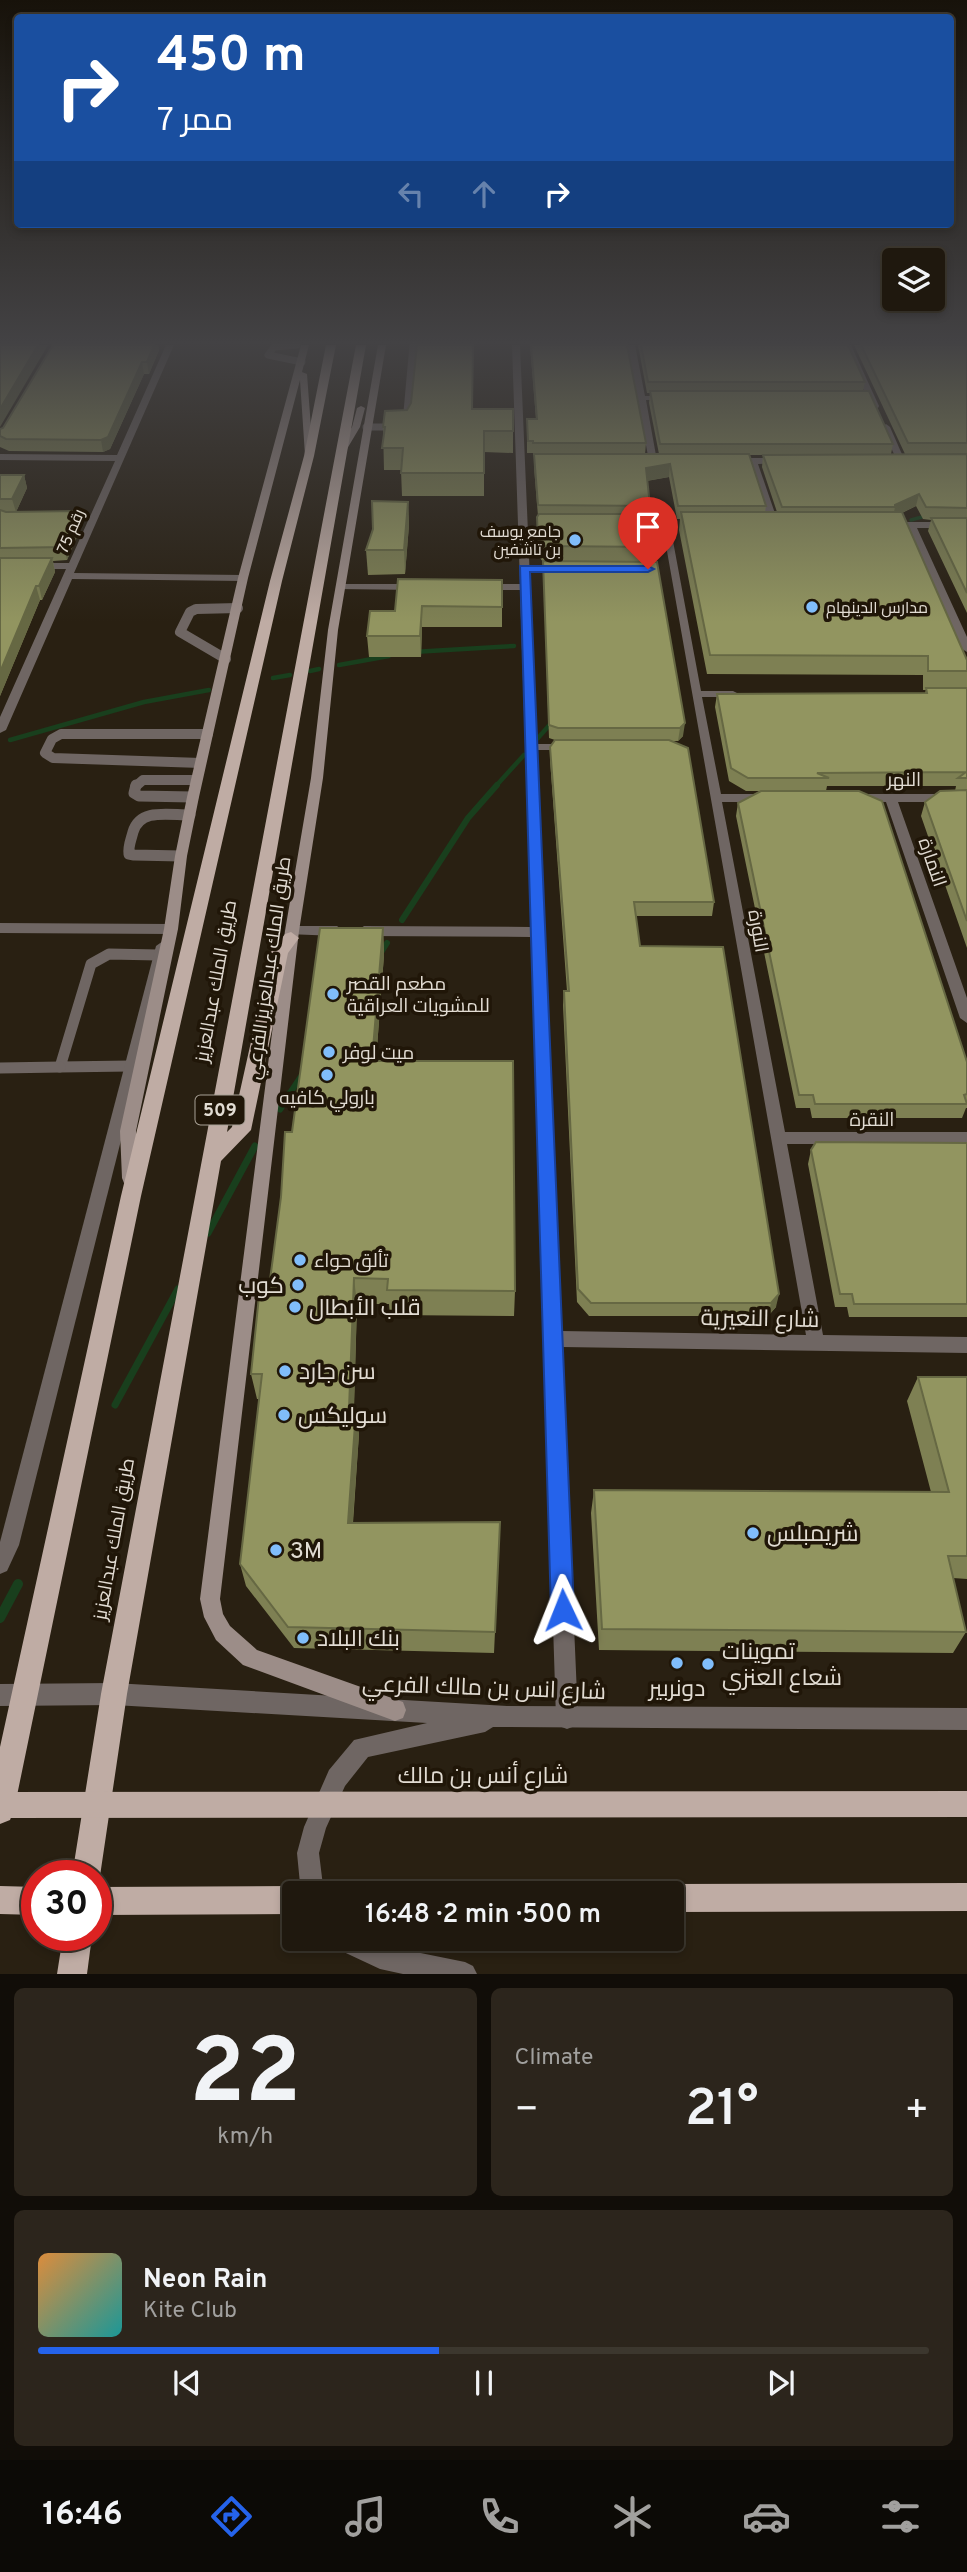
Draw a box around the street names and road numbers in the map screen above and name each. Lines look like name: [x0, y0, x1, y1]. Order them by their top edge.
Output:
street label: رقم 75: [54, 506, 90, 557]
street label: النهر: [886, 769, 921, 793]
street label: النمارة: [912, 835, 951, 890]
street label: طريق الملك عبدالعزيز الفرعي: [242, 855, 299, 1081]
street label: طريق الملك عبدالعزيز: [191, 898, 243, 1065]
street label: النورة: [741, 908, 773, 955]
road number: 509: [196, 1096, 244, 1125]
street label: النقرة: [850, 1109, 894, 1133]
street label: شارع النعيرية: [700, 1305, 820, 1336]
street label: طريق الملك عبدالعزيز: [89, 1456, 141, 1623]
street label: شارع انس بن مالك الفرعي: [361, 1671, 606, 1709]
street label: شارع أنس بن مالك: [398, 1760, 568, 1792]

